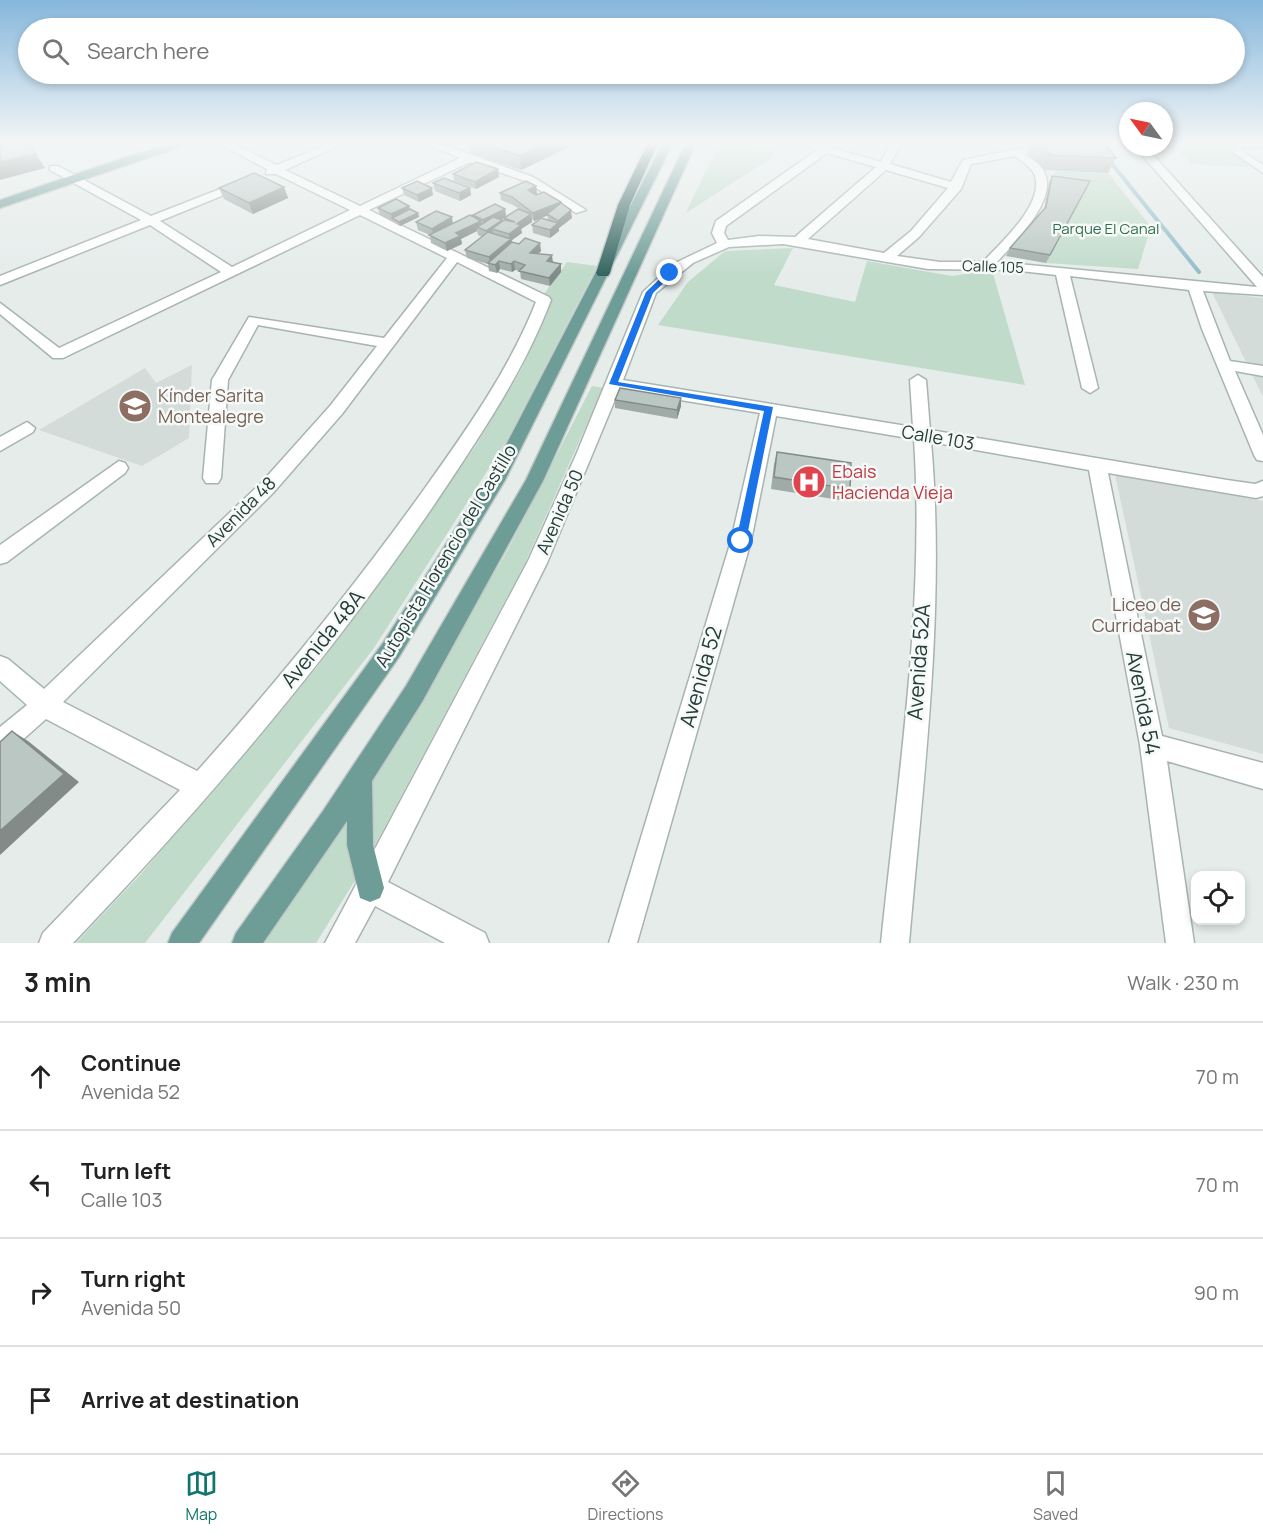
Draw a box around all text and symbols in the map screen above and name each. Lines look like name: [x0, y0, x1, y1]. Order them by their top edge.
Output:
search box: [18, 18, 1245, 84]
icon: search: [39, 35, 72, 68]
text: Search here: [87, 36, 209, 66]
north arrow: [1119, 102, 1173, 156]
park label: Parque El Canal: [1053, 218, 1159, 239]
street label: Calle 105: [962, 255, 1024, 278]
route end: [656, 259, 682, 285]
place label: Kínder Sarita Montealegre: [158, 383, 264, 428]
school or university icon: Kínder Sarita Montealegre: [117, 388, 153, 424]
street label: Calle 103: [900, 419, 976, 455]
street label: Autopista Florencio del Castillo: [369, 440, 521, 671]
place label: Ebais Hacienda Vieja: [832, 459, 953, 504]
hospital icon: Ebais Hacienda Vieja: [791, 464, 827, 500]
street label: Avenida 50: [530, 465, 588, 558]
street label: Avenida 48: [200, 471, 281, 552]
route start: [727, 527, 753, 553]
street label: Avenida 48A: [274, 584, 370, 693]
place label: Liceo de Curridabat: [1092, 592, 1181, 637]
school or university icon: Liceo de Curridabat: [1186, 597, 1222, 633]
street label: Avenida 52A: [900, 603, 936, 721]
street label: Avenida 52: [672, 623, 728, 731]
street label: Avenida 54: [1120, 649, 1168, 757]
map controls: [1191, 871, 1245, 925]
button: locate: [1191, 871, 1245, 925]
text: 3 min: [24, 964, 91, 1000]
text: Walk · 230 m: [1127, 969, 1239, 996]
text: Continue: [81, 1048, 181, 1078]
icon: ahead: [24, 1060, 57, 1093]
text: 70 m: [1196, 1063, 1239, 1090]
text: Avenida 52: [81, 1078, 180, 1105]
text: Turn left: [81, 1156, 171, 1186]
icon: left: [24, 1168, 57, 1201]
text: 70 m: [1196, 1171, 1239, 1198]
text: Calle 103: [81, 1186, 163, 1213]
text: Turn right: [81, 1264, 186, 1294]
icon: right: [24, 1276, 57, 1309]
text: 90 m: [1193, 1279, 1239, 1306]
text: Avenida 50: [81, 1294, 181, 1321]
icon: arrive: [24, 1384, 57, 1417]
text: Arrive at destination: [81, 1385, 299, 1415]
tab: Map: [185, 1467, 218, 1525]
tab: Directions: [588, 1467, 663, 1525]
tab: Saved: [1033, 1467, 1078, 1525]

